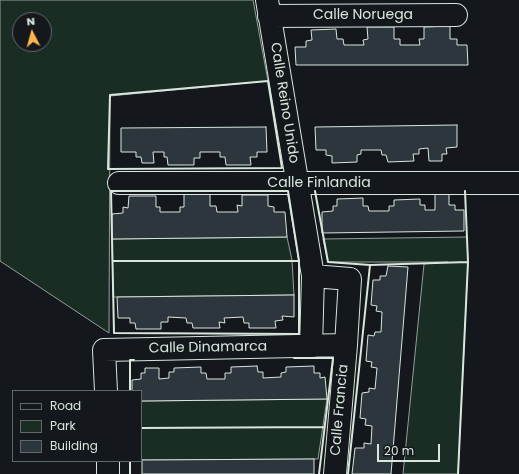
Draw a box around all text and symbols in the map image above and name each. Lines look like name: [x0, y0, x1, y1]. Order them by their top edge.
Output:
street label: Calle Noruega: [313, 7, 413, 23]
north arrow: [12, 12, 52, 52]
text: N: [26, 13, 36, 29]
street label: Calle Reino Unido: [266, 41, 302, 165]
street label: Calle Finlandia: [267, 175, 371, 191]
street label: Calle Dinamarca: [149, 339, 267, 357]
street label: Calle Francia: [328, 364, 352, 456]
legend: [12, 390, 142, 462]
text: Road: [50, 397, 81, 414]
text: Park: [50, 417, 76, 434]
scale bar: [379, 436, 442, 462]
text: Building: [50, 437, 98, 454]
text: 20 m: [384, 442, 414, 459]

